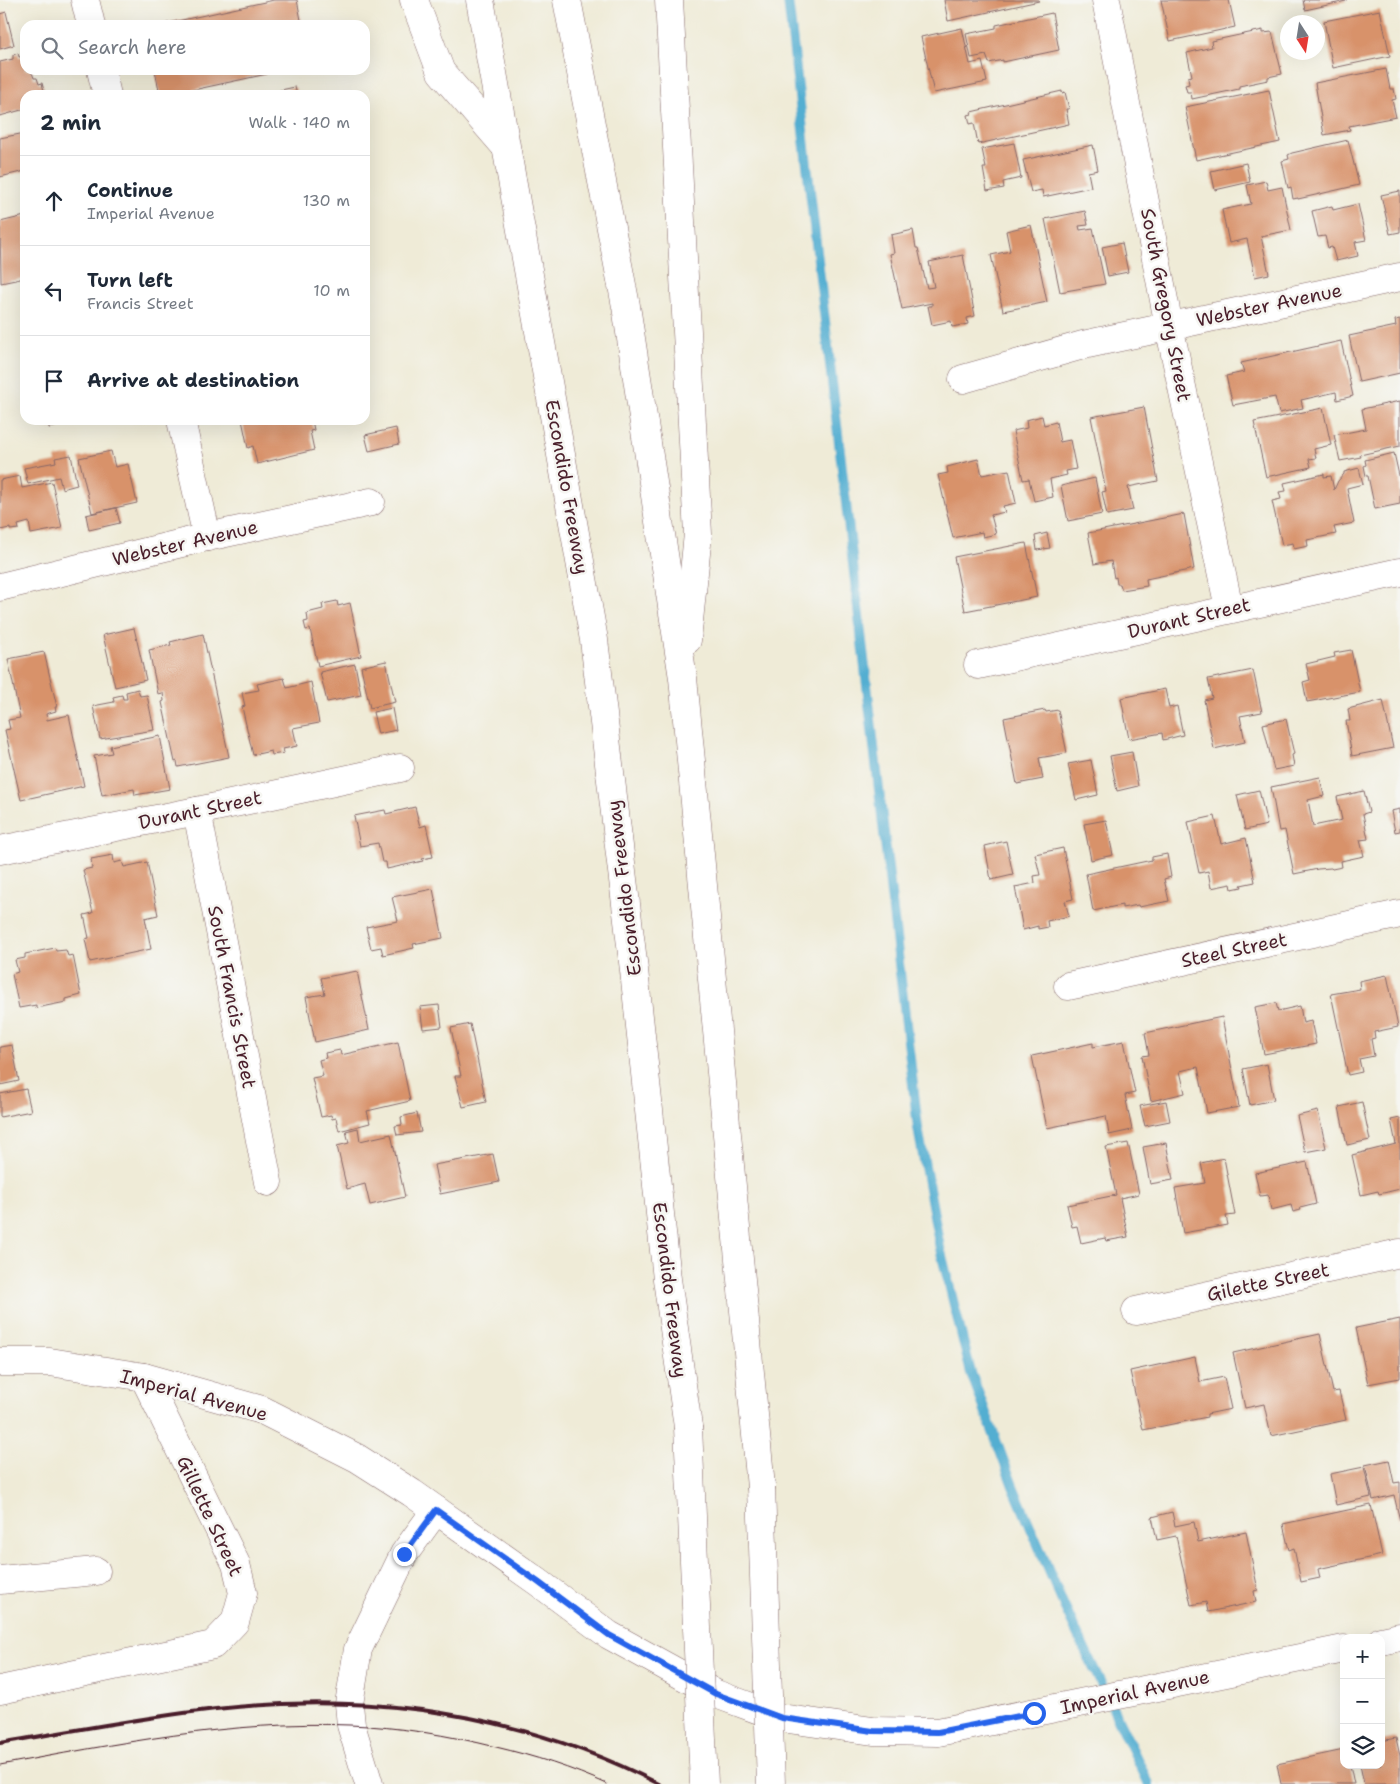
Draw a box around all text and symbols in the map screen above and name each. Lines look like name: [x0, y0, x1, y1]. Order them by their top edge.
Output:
north arrow: [1280, 15, 1325, 60]
search box: [20, 20, 370, 75]
icon: search: [38, 34, 66, 62]
text: Search here: [78, 35, 187, 60]
text: 2 min: [40, 109, 101, 137]
text: Walk · 140 m: [248, 112, 350, 133]
text: Continue: [87, 178, 173, 203]
icon: ahead: [40, 187, 68, 215]
text: 130 m: [303, 190, 350, 211]
text: Imperial Avenue: [87, 203, 215, 224]
street label: South Gregory Street: [1135, 206, 1197, 404]
text: Turn left: [87, 268, 173, 293]
icon: left: [40, 277, 68, 305]
street label: Webster Avenue: [1194, 277, 1344, 333]
text: 10 m: [313, 280, 350, 301]
text: Francis Street: [87, 293, 194, 314]
icon: arrive: [40, 367, 68, 395]
text: Arrive at destination: [87, 368, 299, 393]
street label: Escondido Freeway: [539, 398, 595, 576]
street label: Webster Avenue: [110, 514, 260, 572]
street label: Durant Street: [1125, 592, 1253, 644]
street label: Durant Street: [136, 785, 264, 835]
street label: Escondido Freeway: [601, 799, 647, 977]
street label: South Francis Street: [202, 903, 262, 1091]
street label: Steel Street: [1179, 927, 1289, 973]
street label: Escondido Freeway: [647, 1201, 693, 1379]
street label: Gilette Street: [1205, 1257, 1331, 1307]
street label: Imperial Avenue: [117, 1363, 271, 1427]
street label: Gillette Street: [171, 1452, 249, 1580]
route end: [393, 1543, 416, 1566]
map controls: [1340, 1634, 1385, 1769]
button: +: [1340, 1634, 1385, 1679]
street label: Imperial Avenue: [1058, 1664, 1212, 1720]
button: −: [1340, 1679, 1385, 1724]
route start: [1023, 1702, 1046, 1725]
button: layers: [1340, 1724, 1385, 1769]

